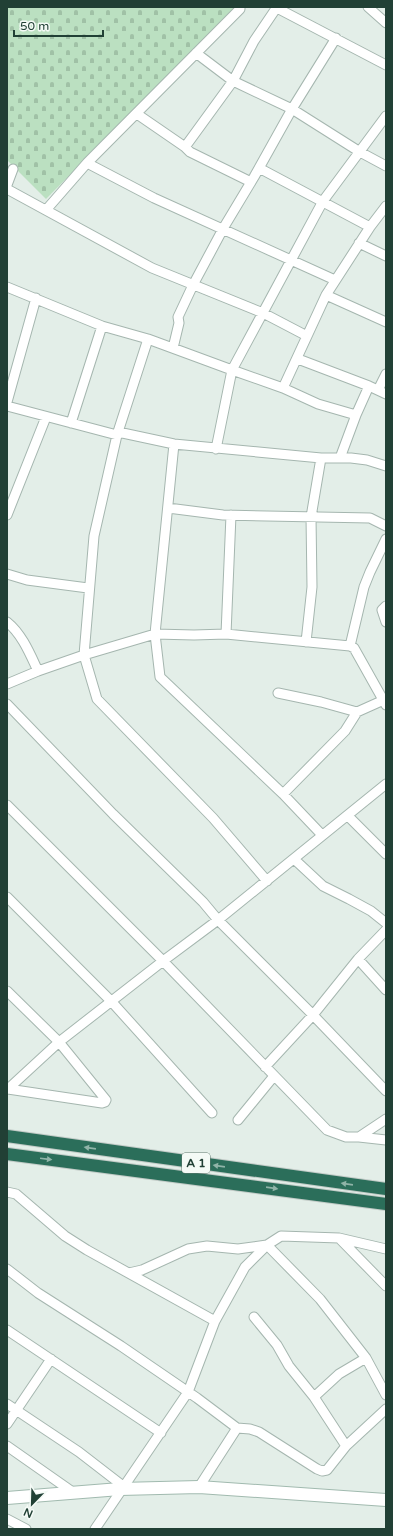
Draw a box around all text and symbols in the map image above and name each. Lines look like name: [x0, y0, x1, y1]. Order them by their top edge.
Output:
scale bar: [14, 12, 103, 38]
text: 50 m: [20, 19, 49, 33]
one-way arrow: [84, 1145, 96, 1151]
road number: A 1: [182, 1153, 210, 1173]
one-way arrow: [40, 1156, 52, 1162]
one-way arrow: [213, 1163, 225, 1169]
one-way arrow: [341, 1181, 353, 1187]
one-way arrow: [266, 1185, 278, 1191]
north arrow: [12, 1484, 52, 1524]
text: N: [22, 1505, 35, 1520]

